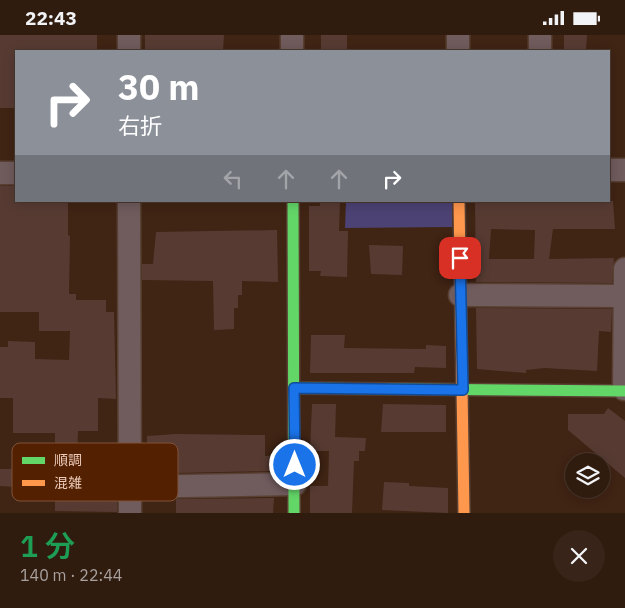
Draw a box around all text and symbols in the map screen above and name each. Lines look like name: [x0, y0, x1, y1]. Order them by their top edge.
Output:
text: 22:43: [25, 6, 77, 30]
text: 30 m: [118, 64, 200, 110]
icon: right: [35, 70, 100, 135]
text: 右折: [118, 111, 162, 140]
icon: left: [219, 165, 247, 193]
icon: ahead: [272, 165, 300, 193]
icon: ahead: [325, 165, 353, 193]
icon: right: [378, 165, 406, 193]
pin: [439, 237, 481, 279]
icon: arrive: [446, 244, 474, 272]
position arrow: [268, 438, 320, 490]
legend: [12, 443, 178, 501]
text: 順調: [54, 451, 82, 469]
map controls: [565, 453, 610, 498]
button: layers: [565, 453, 610, 498]
text: 混雑: [54, 474, 82, 492]
text: 1 分: [20, 526, 75, 565]
button: close: [553, 530, 605, 582]
text: 140 m · 22:44: [20, 565, 122, 585]

